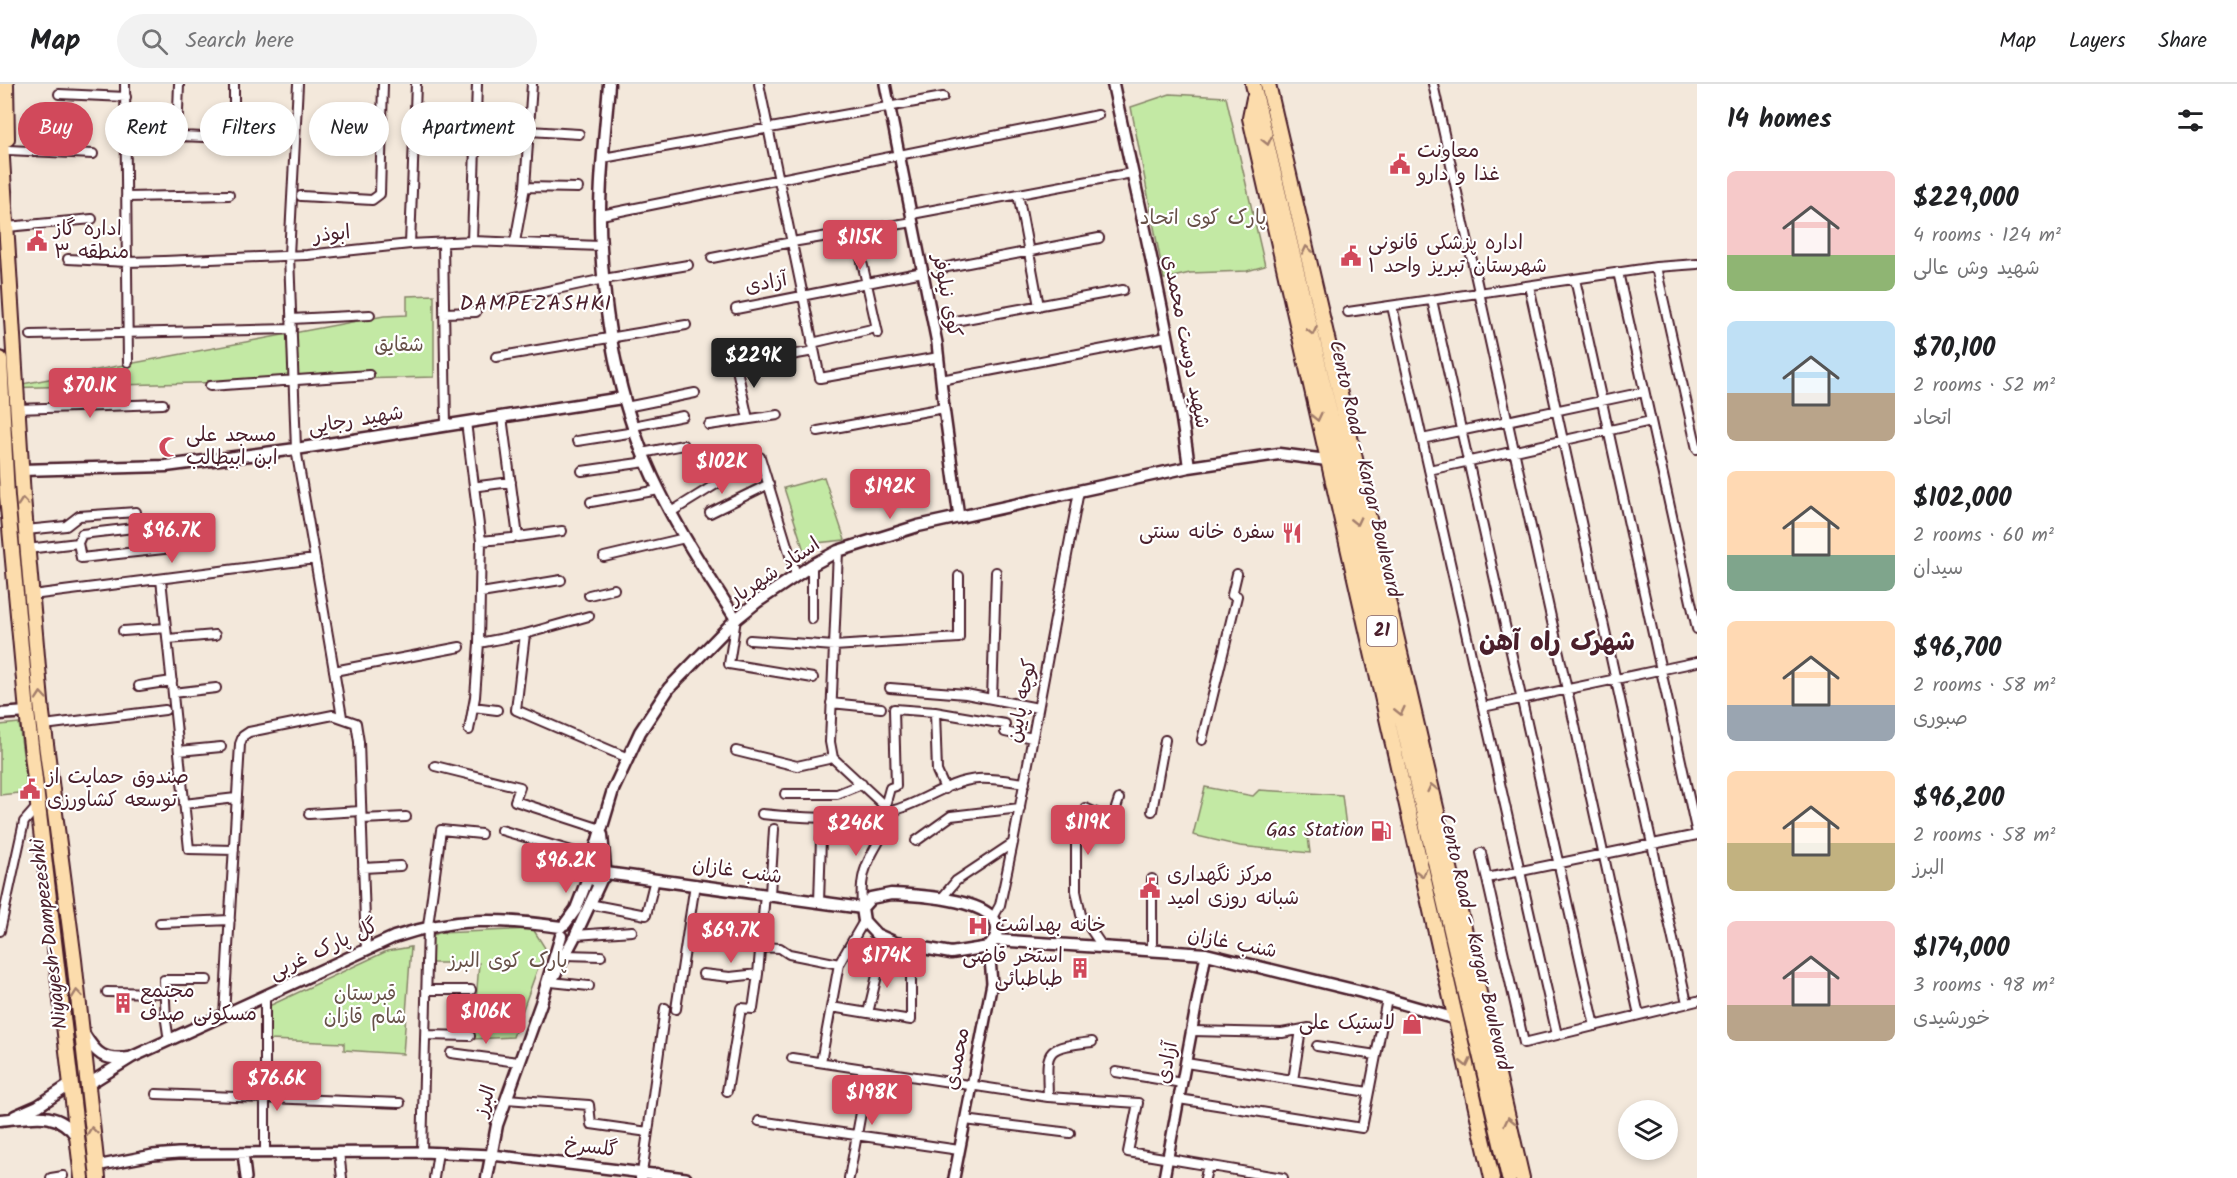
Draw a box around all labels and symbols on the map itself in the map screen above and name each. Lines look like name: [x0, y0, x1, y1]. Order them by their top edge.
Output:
one-way arrow: [1259, 136, 1272, 146]
place label: معاونت غذا و دارو: [1416, 136, 1500, 191]
public building icon: معاونت غذا و دارو: [1388, 152, 1412, 176]
park label: پارک کوی اتحاد: [1140, 203, 1266, 235]
place label: اداره گاز منطقه ۳: [52, 214, 129, 269]
street label: ابوذر: [310, 217, 352, 253]
pin: $115K: [818, 220, 902, 271]
place label: اداره پزشکی قانونی شهرستان تبریز واحد ۱: [1368, 228, 1547, 283]
public building icon: اداره گاز منطقه ۳: [25, 229, 49, 253]
public building icon: اداره پزشکی قانونی شهرستان تبریز واحد ۱: [1339, 244, 1363, 268]
one-way arrow: [1301, 245, 1314, 255]
street label: کوی نیلوفر: [922, 250, 970, 340]
street label: شهید دوست محمدی: [1153, 253, 1217, 431]
street label: آزادی: [742, 264, 791, 304]
district label: DAMPEZASHKI: [460, 288, 613, 321]
one-way arrow: [1305, 325, 1318, 335]
park label: شقایق: [374, 330, 424, 362]
street label: Cento Road - Kargar Boulevard: [1319, 337, 1409, 602]
pin: $229K: [712, 338, 796, 389]
pin: $70.1K: [41, 368, 139, 419]
street label: شهید رجایی: [306, 398, 406, 444]
one-way arrow: [1310, 411, 1323, 421]
place label: مسجد علی ابن ابیطالب: [186, 420, 278, 475]
mosque icon: مسجد علی ابن ابیطالب: [157, 435, 181, 459]
pin: $102K: [680, 444, 764, 495]
pin: $192K: [848, 469, 932, 520]
one-way arrow: [17, 498, 30, 507]
pin: $96.7K: [123, 513, 221, 564]
one-way arrow: [1349, 515, 1362, 525]
place label: سفره خانه سنتی: [1139, 517, 1275, 549]
restaurant icon: سفره خانه سنتی: [1280, 521, 1304, 545]
street label: استاد شهریار: [721, 530, 827, 616]
road number: 21: [1367, 616, 1397, 646]
district label: شهرک راه آهن: [1479, 622, 1635, 664]
street label: کوچه پایین: [999, 656, 1047, 746]
one-way arrow: [35, 692, 48, 701]
one-way arrow: [1393, 705, 1406, 715]
place label: صندوق حمایت از توسعه کشاورزی: [45, 762, 189, 817]
public building icon: صندوق حمایت از توسعه کشاورزی: [18, 777, 42, 801]
one-way arrow: [1426, 783, 1439, 793]
pin: $119K: [1046, 805, 1130, 856]
pin: $246K: [814, 806, 898, 857]
street label: Cento Road - Kargar Boulevard: [1429, 810, 1519, 1075]
place label: Gas Station: [1266, 815, 1364, 847]
fuel station icon: Gas Station: [1369, 819, 1393, 843]
street label: Niyayesh-Dampezeshki: [22, 836, 78, 1031]
pin: $96.2K: [517, 843, 615, 894]
street label: شنب غازان: [690, 850, 784, 894]
place label: مرکز نگهداری شبانه روزی امید: [1167, 860, 1299, 915]
one-way arrow: [1415, 867, 1428, 877]
public building icon: مرکز نگهداری شبانه روزی امید: [1138, 876, 1162, 900]
place label: خانه بهداشت: [995, 910, 1106, 942]
street label: گل پارک غربی: [264, 911, 384, 989]
pin: $69.7K: [682, 913, 780, 964]
hospital icon: خانه بهداشت: [966, 914, 990, 938]
street label: شنب غازان: [1185, 920, 1279, 968]
pin: $174K: [845, 938, 929, 989]
place label: استخر قاضی طباطبائی: [962, 941, 1063, 996]
park label: پارک کوی البرز: [446, 946, 568, 978]
building icon: استخر قاضی طباطبائی: [1068, 956, 1092, 980]
place label: مجتمع مسکونی صدف: [140, 976, 257, 1031]
park label: قبرستان شام قازان: [324, 979, 406, 1034]
one-way arrow: [71, 990, 84, 999]
building icon: مجتمع مسکونی صدف: [111, 991, 135, 1015]
pin: $106K: [444, 994, 528, 1045]
place label: لاستیک علی: [1299, 1008, 1395, 1040]
shop icon: لاستیک علی: [1400, 1012, 1424, 1036]
street label: محمدی: [936, 1025, 980, 1093]
street label: آزادی: [1148, 1038, 1188, 1087]
one-way arrow: [1458, 1057, 1471, 1067]
pin: $76.6K: [228, 1061, 326, 1112]
pin: $198K: [830, 1075, 914, 1126]
street label: البرز: [465, 1081, 506, 1123]
one-way arrow: [1503, 1116, 1516, 1126]
one-way arrow: [86, 1127, 99, 1136]
street label: گلسرخ: [563, 1129, 619, 1167]

